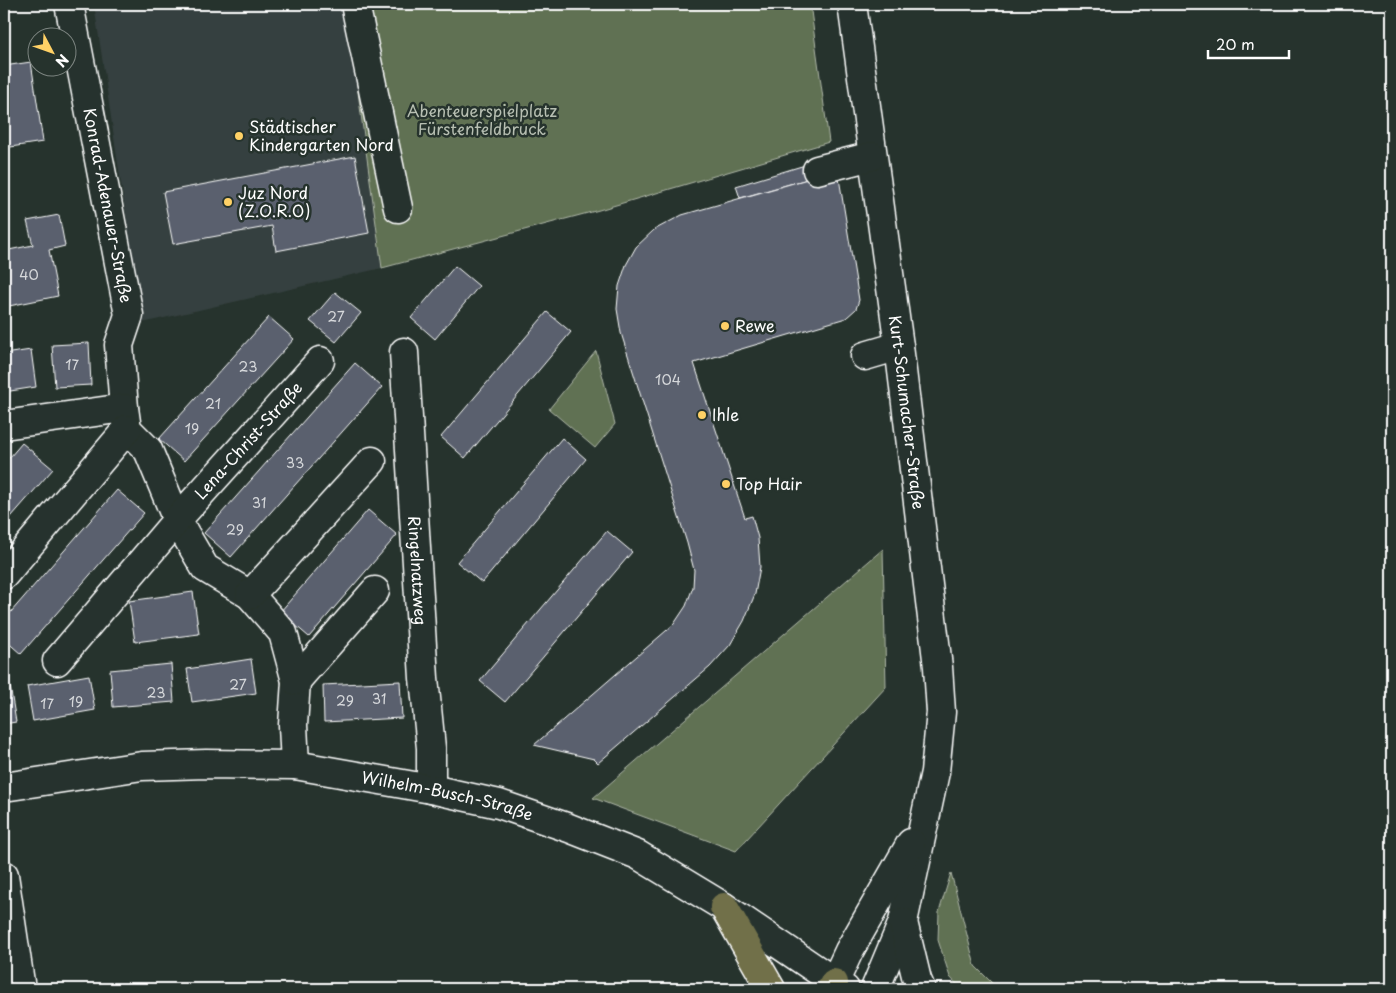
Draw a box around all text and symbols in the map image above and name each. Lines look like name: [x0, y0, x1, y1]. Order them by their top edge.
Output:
north arrow: [28, 28, 78, 78]
scale bar: [1208, 28, 1290, 60]
text: 20 m: [1216, 32, 1255, 55]
text: N: [51, 50, 74, 72]
park label: Abenteuerspielplatz Fürstenfeldbruck: [407, 98, 557, 140]
street label: Konrad-Adenauer-Straße: [78, 106, 139, 305]
place label: Städtischer Kindergarten Nord: [249, 114, 394, 156]
marker: Städtischer Kindergarten Nord: [233, 130, 245, 142]
place label: Juz Nord (Z.O.R.O): [238, 180, 310, 222]
marker: Juz Nord (Z.O.R.O): [222, 196, 234, 208]
house number: 40: [19, 264, 39, 285]
house number: 27: [327, 306, 345, 327]
place label: Rewe: [735, 313, 775, 337]
street label: Kurt-Schumacher-Straße: [884, 314, 932, 510]
marker: Rewe: [719, 320, 731, 332]
house number: 17: [65, 354, 79, 375]
house number: 23: [239, 356, 257, 377]
house number: 104: [655, 369, 681, 390]
street label: Lena-Christ-Straße: [188, 376, 307, 504]
house number: 21: [205, 393, 221, 414]
place label: Ihle: [712, 402, 739, 426]
marker: Ihle: [696, 409, 708, 421]
house number: 19: [185, 418, 199, 439]
house number: 33: [286, 452, 304, 473]
place label: Top Hair: [736, 471, 803, 495]
marker: Top Hair: [720, 478, 732, 490]
house number: 31: [252, 492, 266, 513]
street label: Ringelnatzweg: [403, 515, 434, 626]
house number: 29: [226, 519, 244, 540]
house number: 27: [229, 674, 247, 695]
house number: 23: [147, 682, 165, 703]
house number: 31: [372, 688, 386, 709]
house number: 29: [336, 690, 354, 711]
house number: 19: [69, 691, 83, 712]
house number: 17: [40, 693, 54, 714]
street label: Wilhelm-Busch-Straße: [360, 764, 537, 826]

